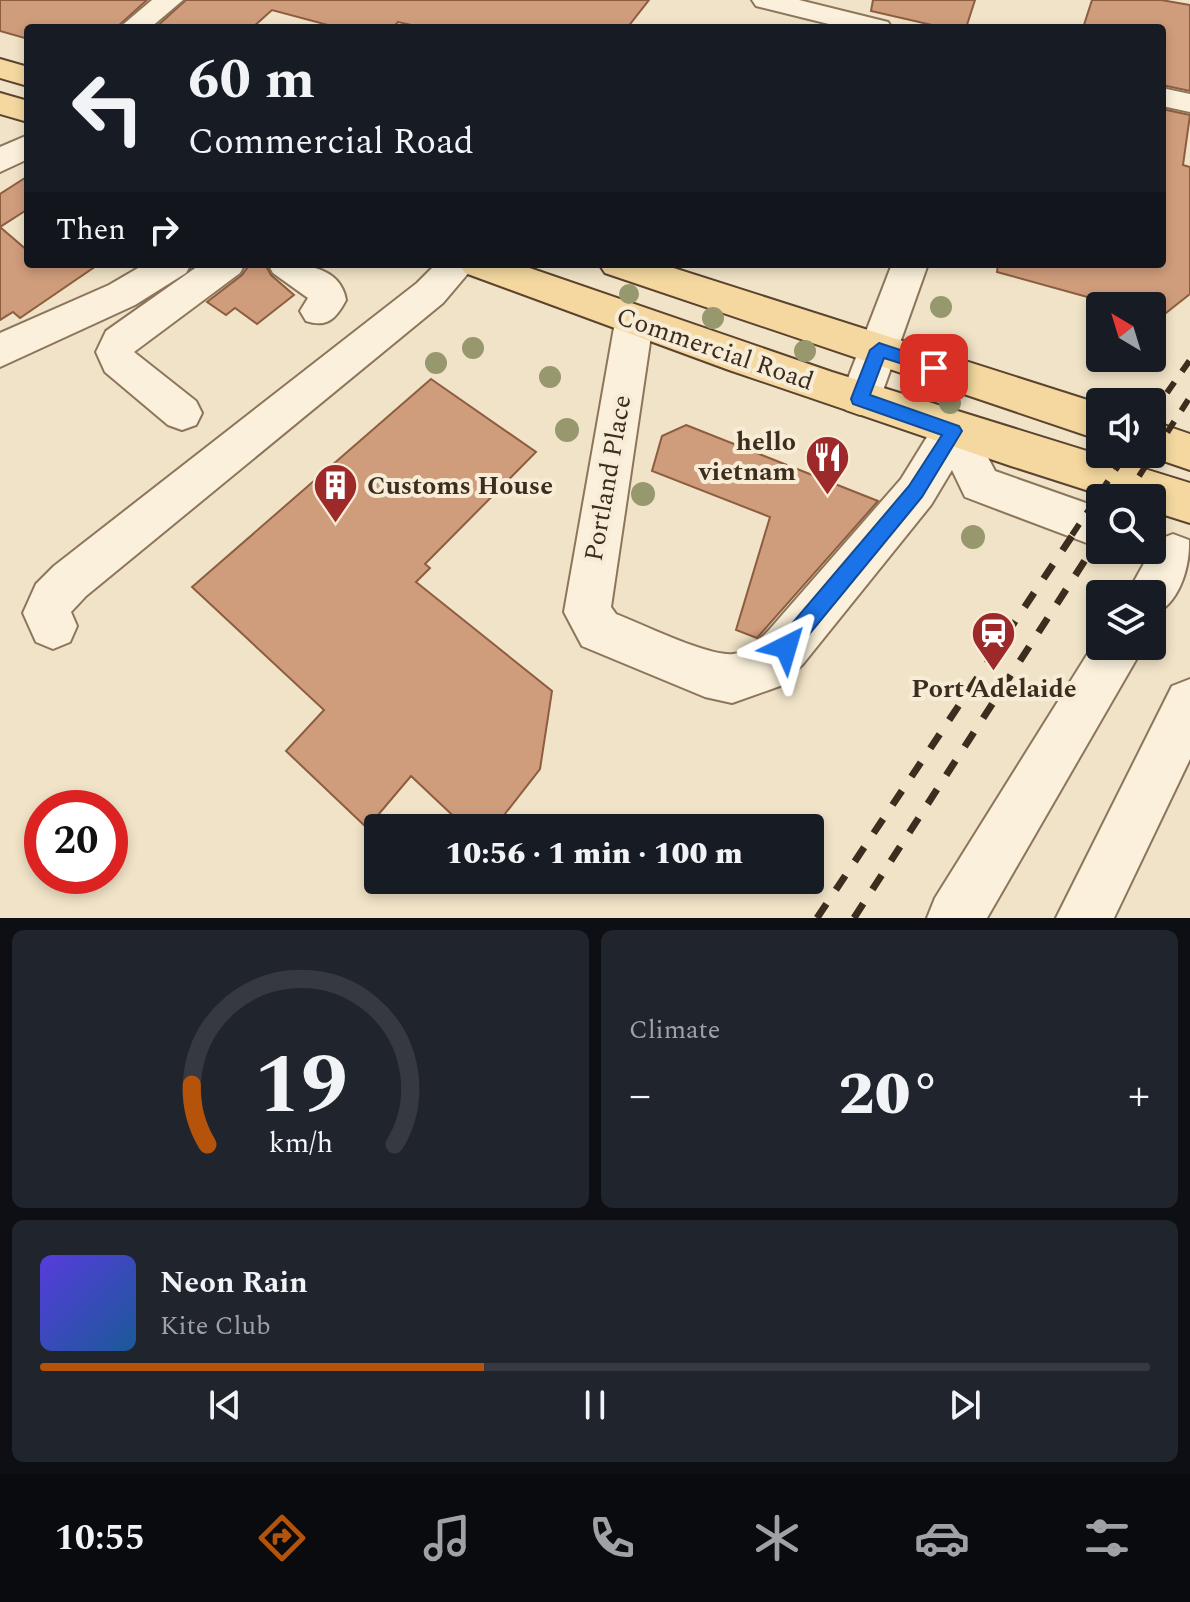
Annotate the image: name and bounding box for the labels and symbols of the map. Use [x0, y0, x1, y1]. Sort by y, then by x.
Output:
north arrow [1086, 292, 1166, 372]
street label: Commercial Road [611, 296, 819, 402]
pin [900, 334, 968, 402]
street label: Portland Place [574, 392, 642, 564]
place label: hello vietnam [698, 422, 796, 492]
restaurant icon: hello vietnam [803, 433, 851, 496]
building icon: Customs House [312, 462, 360, 525]
place label: Customs House [367, 466, 553, 506]
position arrow [744, 605, 828, 689]
station icon: Port Adelaide [970, 610, 1018, 673]
place label: Port Adelaide [911, 669, 1077, 709]
speed limit sign: 20 [24, 790, 128, 894]

